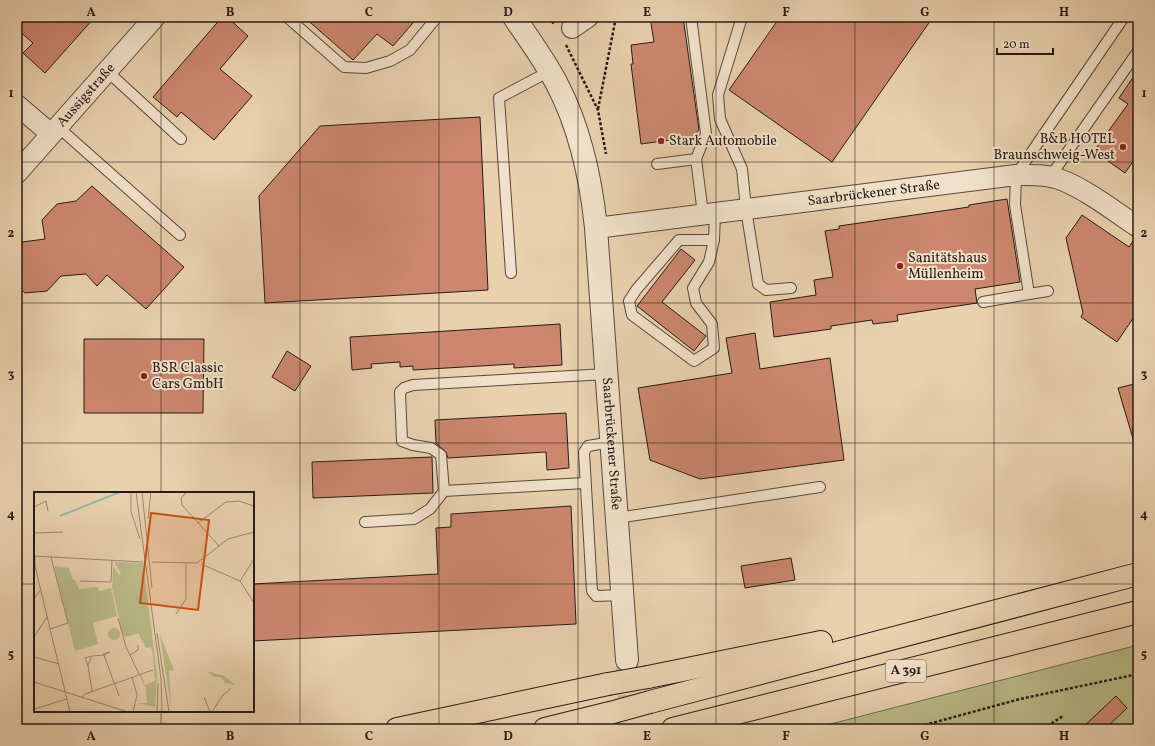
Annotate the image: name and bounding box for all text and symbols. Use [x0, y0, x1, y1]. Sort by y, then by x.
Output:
text: A [86, 4, 96, 22]
text: B [226, 4, 235, 22]
text: C [365, 4, 373, 22]
text: D [503, 4, 513, 22]
text: E [643, 4, 651, 22]
text: F [782, 4, 790, 22]
text: G [920, 4, 930, 22]
text: H [1059, 4, 1069, 22]
scale bar [997, 30, 1053, 56]
text: 20 m [1003, 37, 1030, 53]
street label: Aussigstraße [52, 59, 120, 131]
text: 1 [8, 85, 14, 103]
text: 1 [1141, 85, 1147, 103]
place label: B&B HOTEL Braunschweig-West [993, 130, 1115, 165]
place label: Stark Automobile [669, 132, 777, 151]
marker: Stark Automobile [656, 136, 666, 146]
marker: B&B HOTEL Braunschweig-West [1118, 142, 1128, 152]
street label: Saarbrückener Straße [807, 175, 941, 211]
text: 2 [8, 225, 15, 243]
text: 2 [1141, 225, 1148, 243]
place label: Sanitätshaus Müllenheim [908, 249, 987, 284]
marker: Sanitätshaus Müllenheim [895, 261, 905, 271]
place label: BSR Classic Cars GmbH [152, 359, 224, 394]
text: 3 [8, 366, 15, 384]
text: 3 [1141, 366, 1148, 384]
marker: BSR Classic Cars GmbH [139, 371, 149, 381]
street label: Saarbrückener Straße [597, 377, 626, 511]
inset map [34, 492, 254, 712]
text: 4 [7, 506, 15, 524]
text: 4 [1140, 506, 1148, 524]
text: 5 [8, 646, 14, 664]
text: 5 [1141, 646, 1147, 664]
road number: A 391 [886, 660, 926, 682]
text: A [86, 728, 96, 746]
text: B [226, 728, 235, 746]
text: C [365, 728, 373, 746]
text: D [503, 728, 513, 746]
text: E [643, 728, 651, 746]
text: F [782, 728, 790, 746]
text: G [920, 728, 930, 746]
text: H [1059, 728, 1069, 746]

